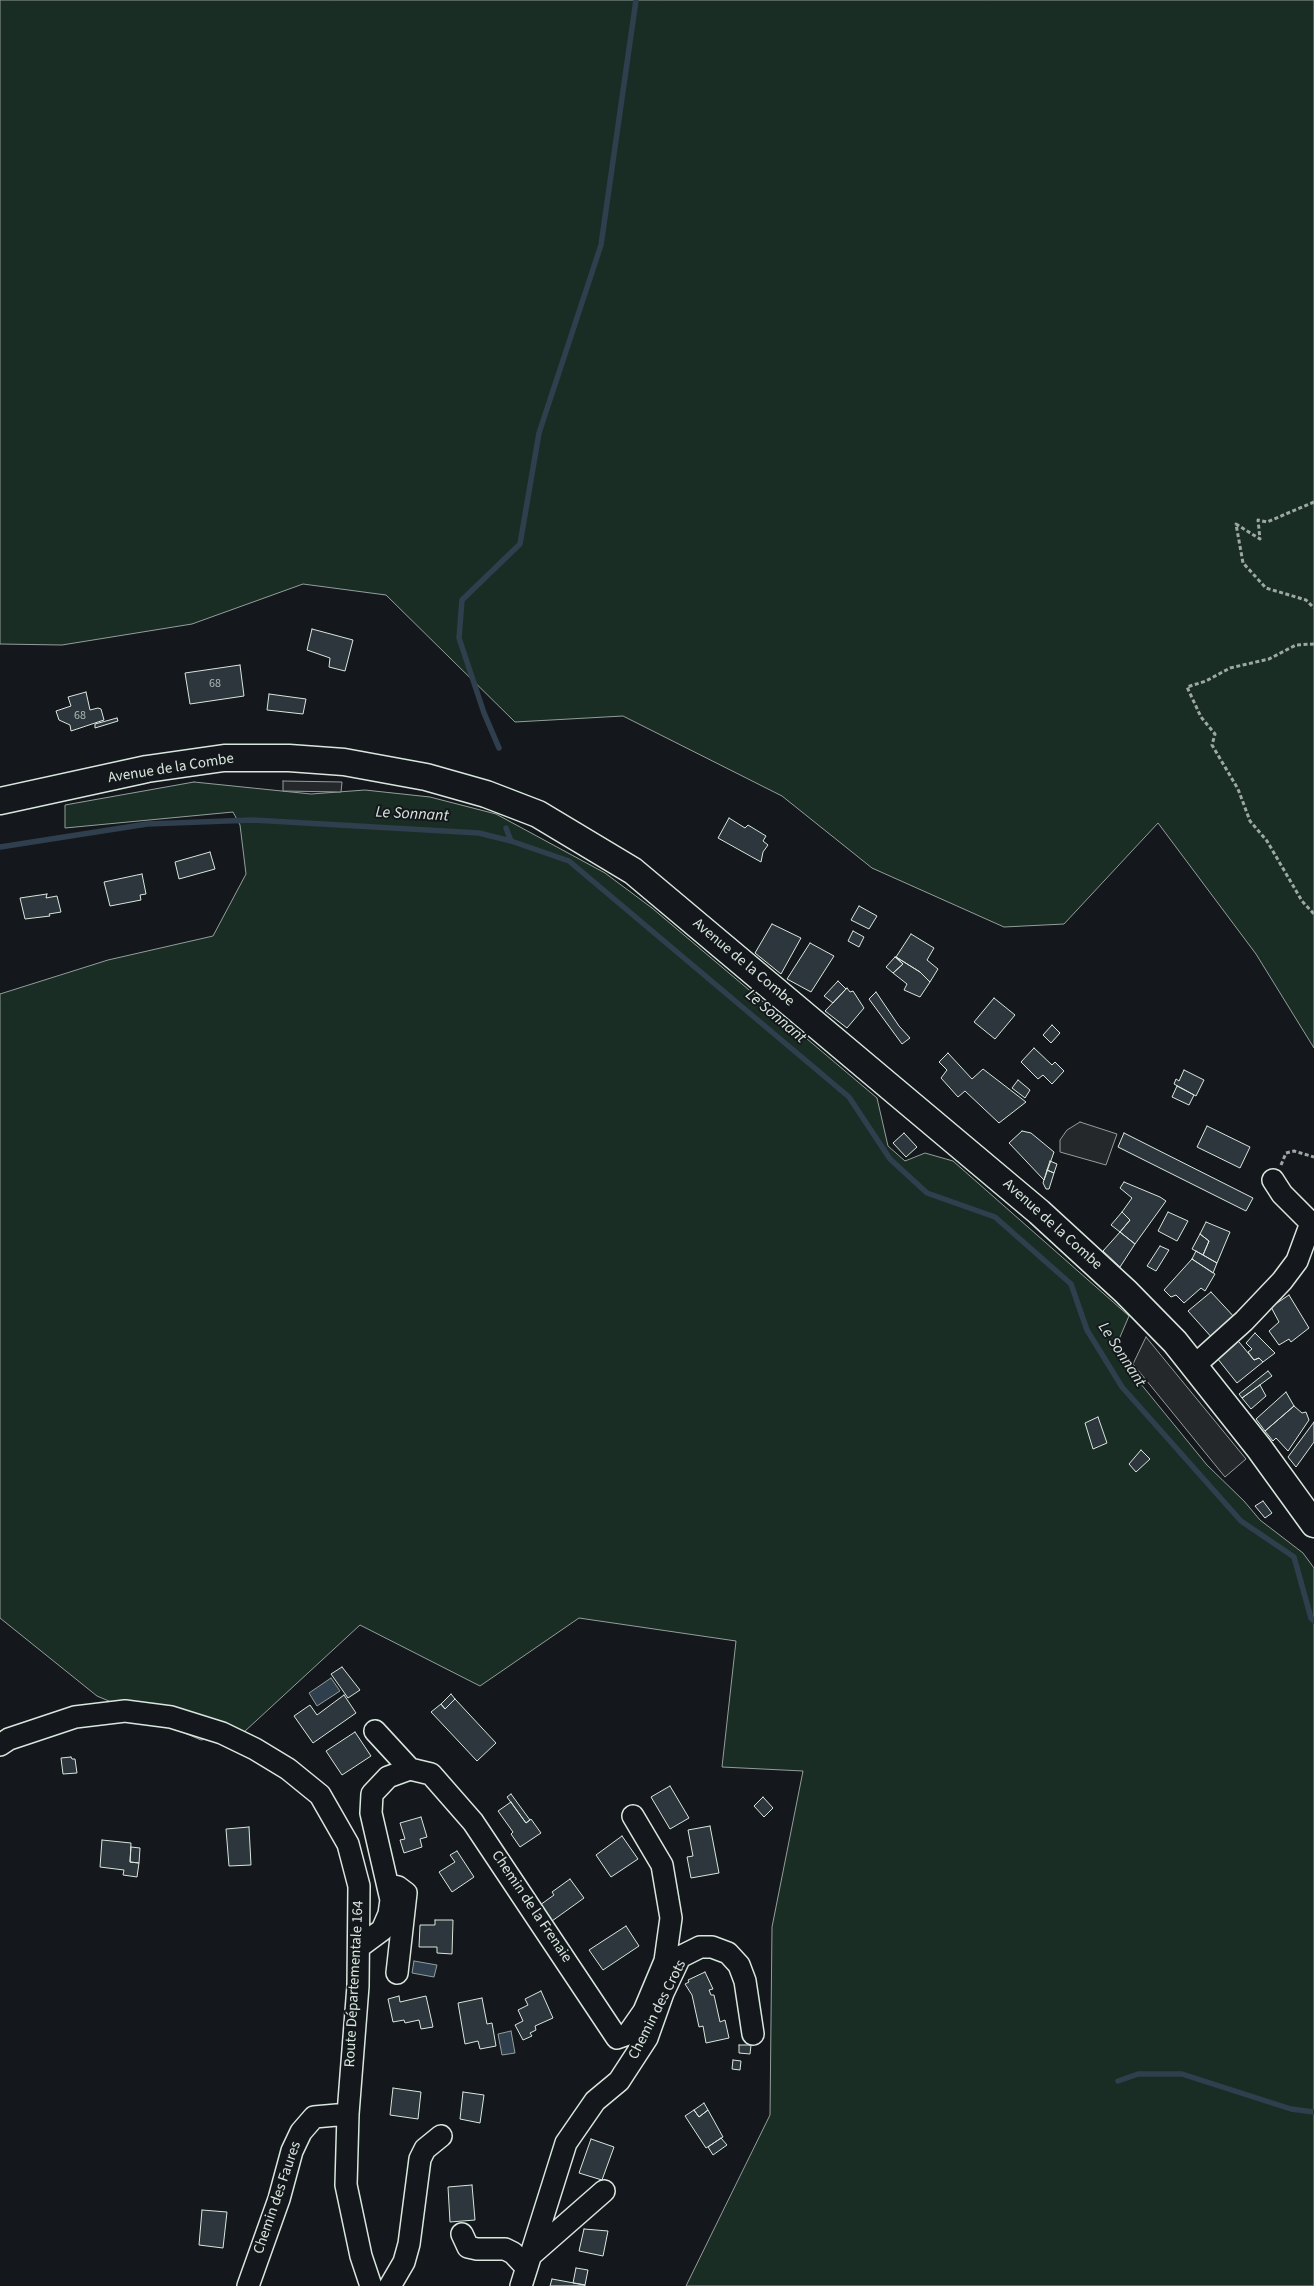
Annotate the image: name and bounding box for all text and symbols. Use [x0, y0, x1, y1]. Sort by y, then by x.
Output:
house number: 68 [209, 677, 221, 691]
house number: 68 [74, 709, 86, 723]
street label: Avenue de la Combe [107, 750, 235, 788]
water label: Le Sonnant [375, 803, 449, 827]
street label: Avenue de la Combe [688, 915, 798, 1011]
water label: Le Sonnant [741, 986, 809, 1048]
street label: Avenue de la Combe [999, 1176, 1105, 1274]
water label: Le Sonnant [1093, 1319, 1149, 1391]
street label: Chemin de la Frenaie [487, 1848, 575, 1966]
street label: Route Départementale 164 [342, 1900, 368, 2068]
street label: Chemin des Crots [625, 1957, 691, 2063]
street label: Chemin des Faures [250, 2139, 306, 2257]

